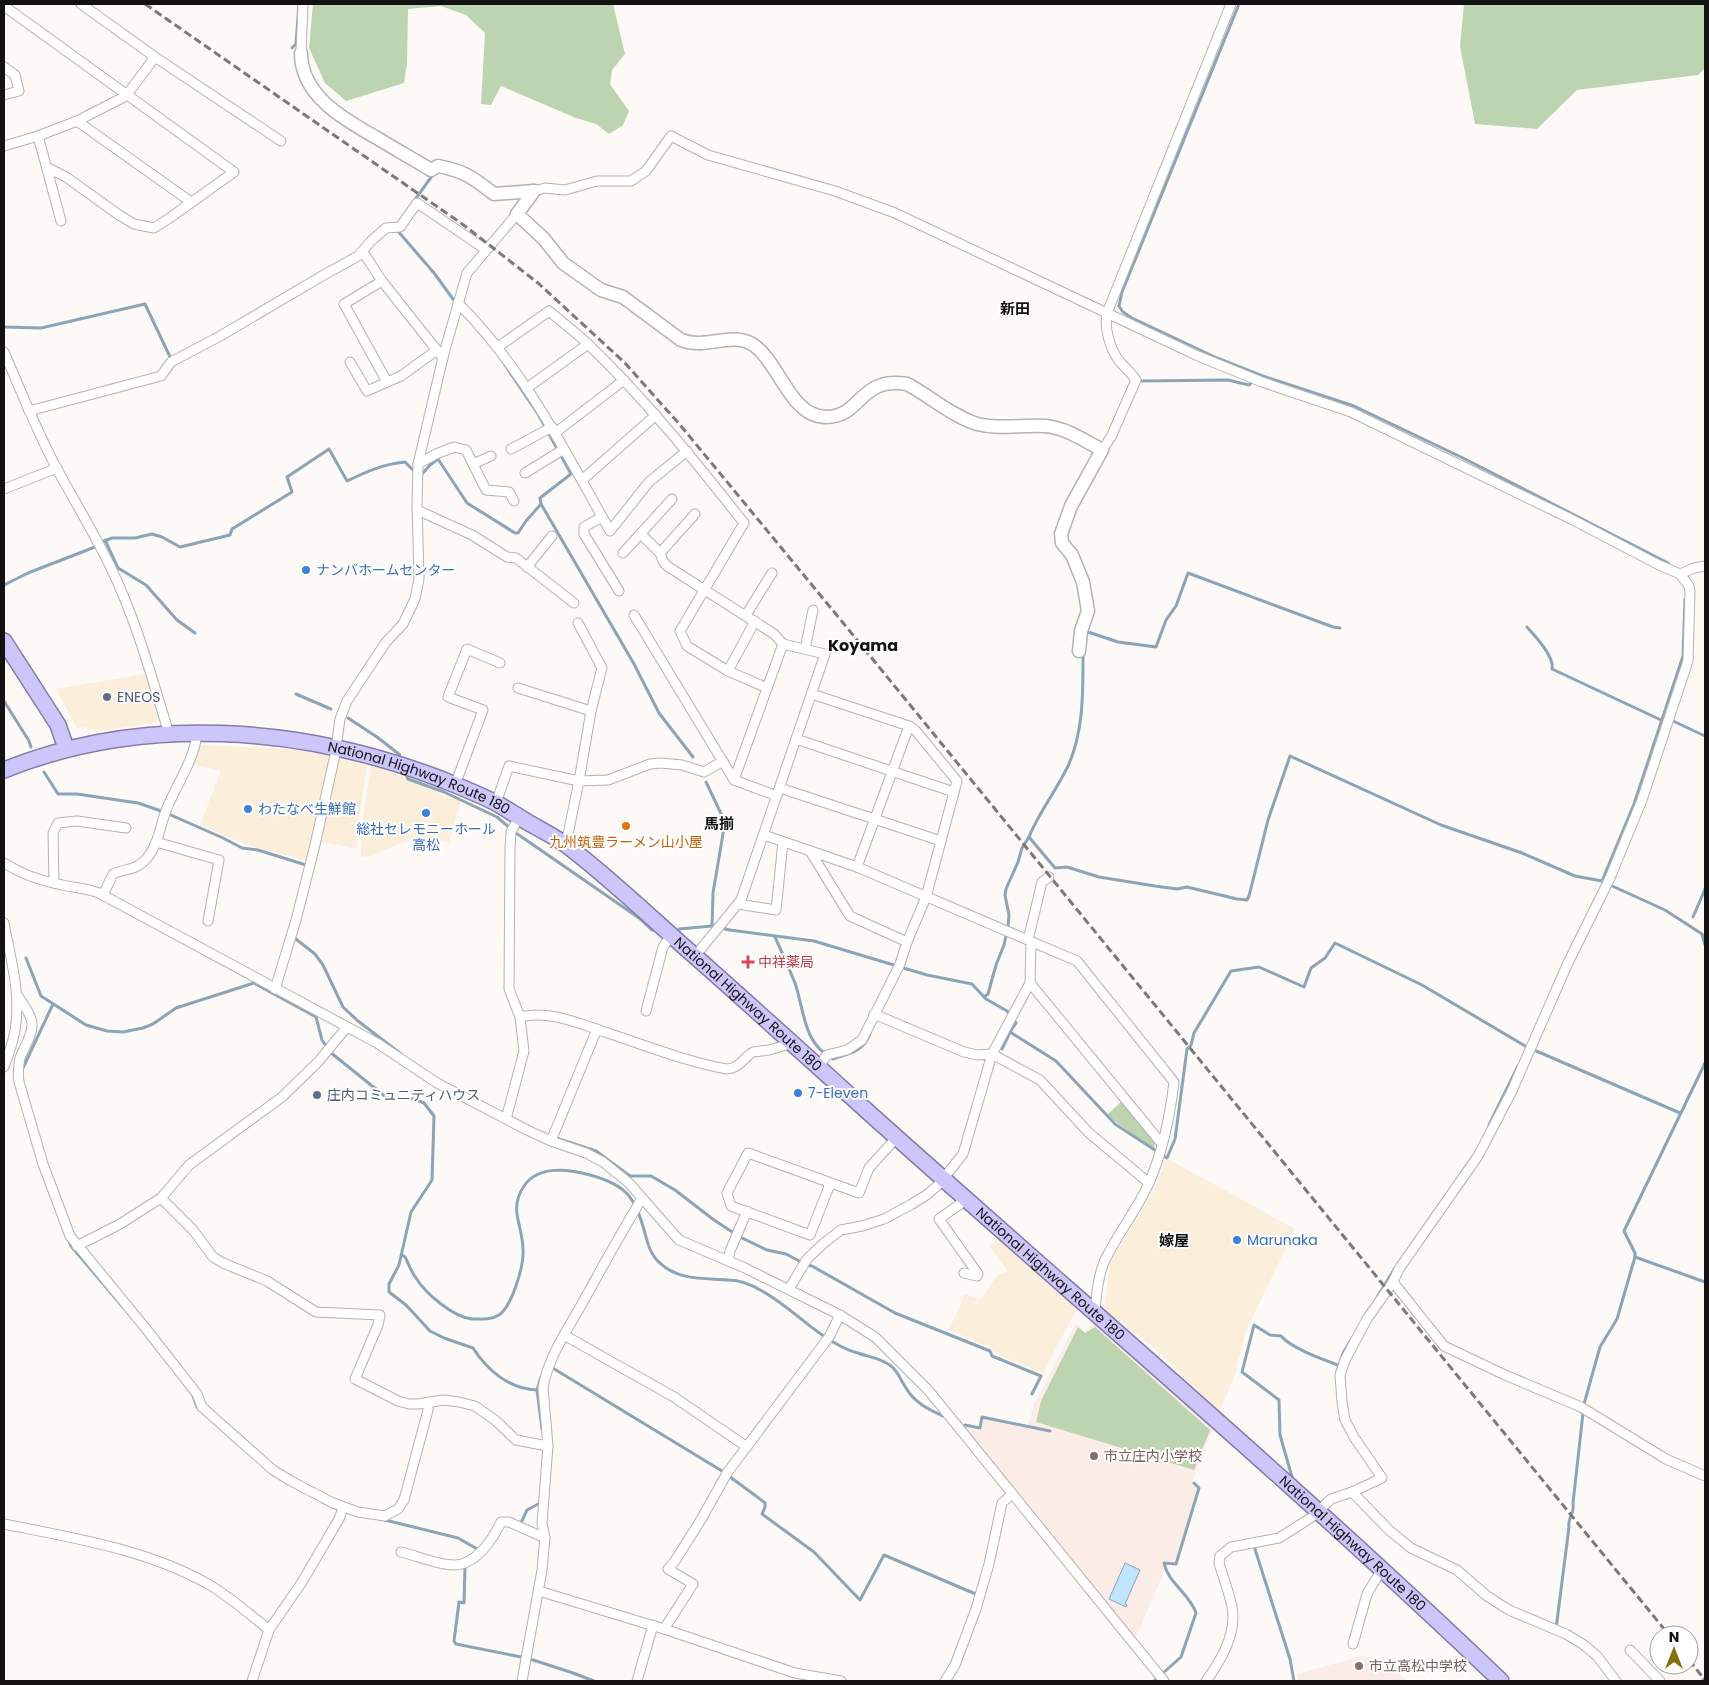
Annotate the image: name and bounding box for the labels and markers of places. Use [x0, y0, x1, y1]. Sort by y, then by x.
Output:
place label: ナンバホームセンター [316, 560, 456, 580]
marker: ナンバホームセンター [300, 564, 312, 576]
place label: ENEOS [117, 687, 160, 707]
marker: ENEOS [101, 691, 113, 703]
place label: わたなべ生鮮館 [258, 799, 356, 819]
marker: わたなべ生鮮館 [242, 803, 254, 815]
marker: 総社セレモニーホール 高松 [420, 807, 432, 819]
place label: 総社セレモニーホール 高松 [356, 819, 496, 855]
marker: 九州筑豊ラーメン山小屋 [620, 820, 632, 832]
place label: 九州筑豊ラーメン山小屋 [549, 832, 703, 852]
place label: 中祥薬局 [758, 952, 814, 972]
marker: 中祥薬局 [742, 956, 754, 968]
place label: 7-Eleven [808, 1083, 868, 1103]
place label: 庄内コミュニティハウス [327, 1085, 480, 1105]
marker: 7-Eleven [792, 1087, 804, 1099]
marker: 庄内コミュニティハウス [311, 1089, 323, 1101]
place label: Marunaka [1247, 1230, 1318, 1250]
marker: Marunaka [1231, 1234, 1243, 1246]
place label: 市立庄内小学校 [1104, 1446, 1202, 1466]
marker: 市立庄内小学校 [1088, 1450, 1100, 1462]
place label: 市立高松中学校 [1369, 1656, 1467, 1676]
marker: 市立高松中学校 [1353, 1660, 1365, 1672]

